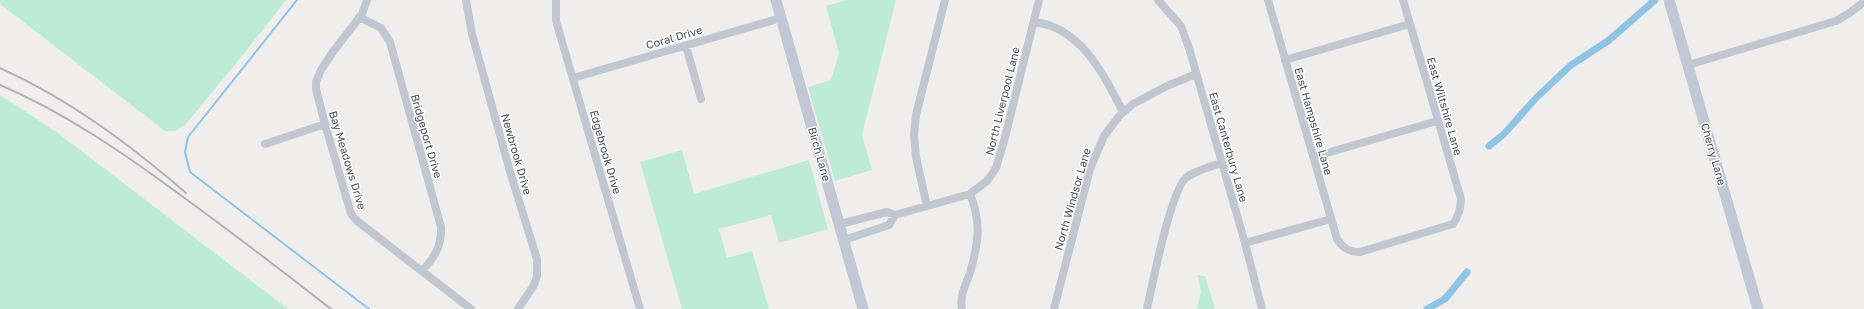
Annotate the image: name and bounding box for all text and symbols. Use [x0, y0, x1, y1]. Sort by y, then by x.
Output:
street label: Coral Drive [644, 23, 704, 51]
street label: North Liverpool Lane [982, 45, 1022, 157]
street label: East Wiltshire Lane [1425, 55, 1465, 157]
street label: East Hampshire Lane [1292, 66, 1336, 176]
street label: East Canterbury Lane [1207, 90, 1251, 204]
street label: Bridgeport Drive [409, 92, 445, 180]
street label: Edgebrook Drive [588, 108, 624, 196]
street label: Bay Meadows Drive [327, 109, 369, 211]
street label: Newbrook Drive [499, 112, 535, 196]
street label: Cherry Lane [1699, 121, 1729, 187]
street label: Birch Lane [806, 125, 834, 183]
street label: North Windsor Lane [1051, 146, 1093, 252]

